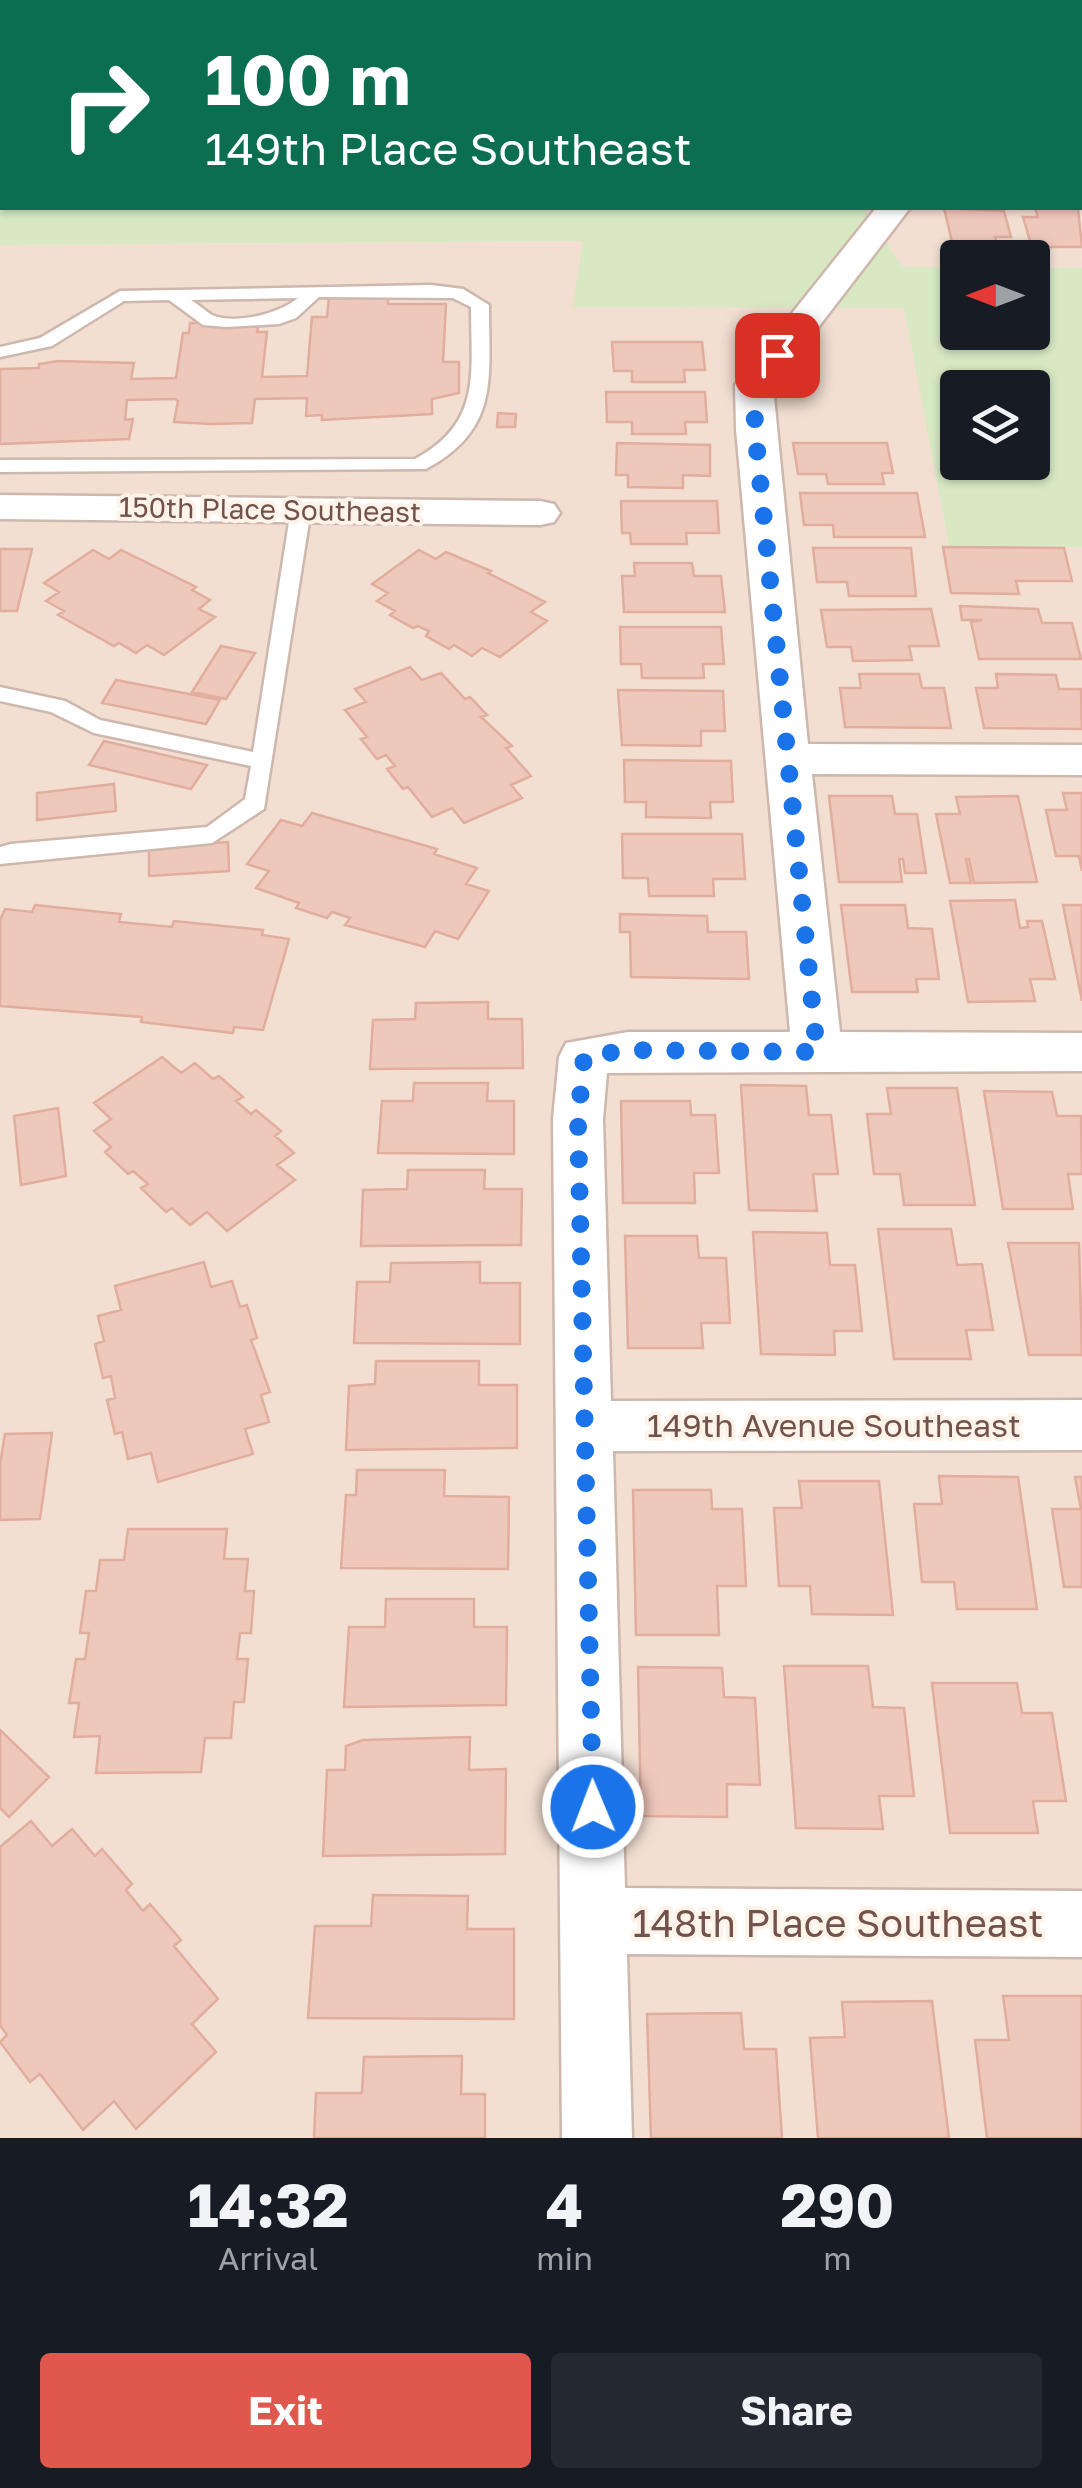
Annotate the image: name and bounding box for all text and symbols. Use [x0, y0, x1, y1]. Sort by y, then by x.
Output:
text: 100 m [205, 36, 411, 120]
icon: right [40, 40, 170, 170]
text: 149th Place Southeast [205, 121, 692, 175]
north arrow [940, 240, 1050, 350]
map controls [940, 240, 1050, 480]
pin [735, 313, 820, 398]
icon: arrive [750, 328, 805, 383]
button: layers [940, 370, 1050, 480]
street label: 150th Place Southeast [119, 490, 421, 528]
street label: 149th Avenue Southeast [647, 1406, 1021, 1444]
position arrow [541, 1755, 645, 1859]
street label: 148th Place Southeast [632, 1900, 1044, 1945]
text: 14:32 [188, 2168, 349, 2240]
text: 4 [546, 2168, 583, 2240]
text: 290 [781, 2168, 894, 2240]
text: Arrival [218, 2239, 318, 2277]
text: min [536, 2239, 593, 2277]
text: m [823, 2239, 852, 2277]
button: Exit [40, 2353, 531, 2468]
button: Share [551, 2353, 1042, 2468]

